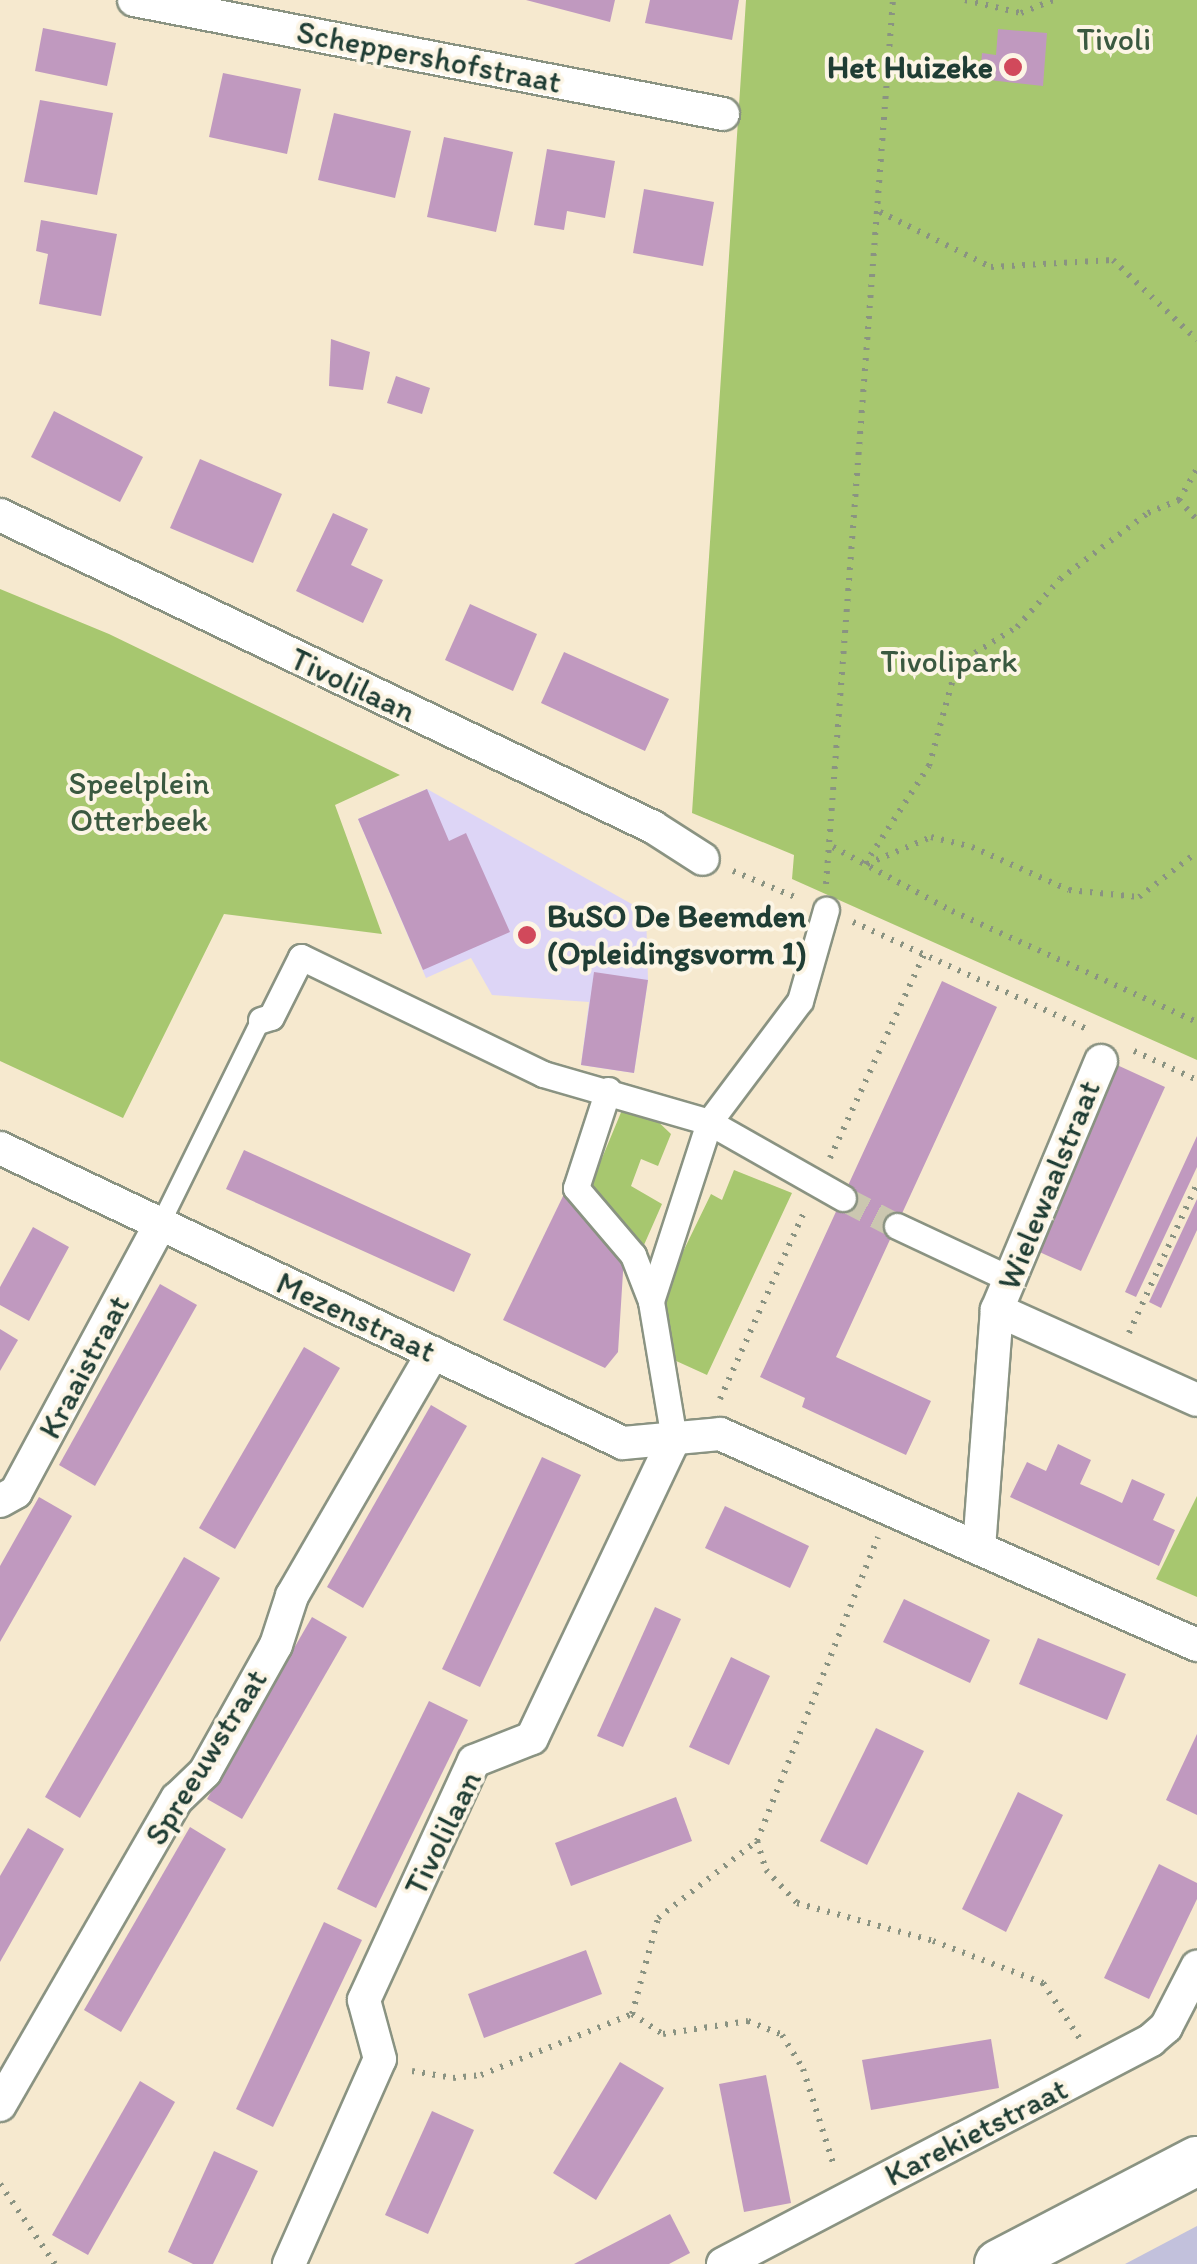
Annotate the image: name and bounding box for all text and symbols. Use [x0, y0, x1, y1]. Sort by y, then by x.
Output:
street label: Scheppershofstraat [294, 13, 564, 101]
park label: Tivoli [1077, 20, 1151, 58]
place label: Het Huizeke [826, 48, 993, 86]
marker: Het Huizeke [1002, 56, 1024, 78]
street label: Tivolilaan [284, 639, 422, 731]
park label: Tivolipark [880, 642, 1018, 680]
park label: Speelplein Otterbeek [68, 765, 210, 840]
place label: BuSO De Beemden (Opleidingsvorm 1) [547, 898, 807, 973]
marker: BuSO De Beemden (Opleidingsvorm 1) [516, 924, 538, 946]
street label: Wielewaalstraat [990, 1075, 1108, 1295]
street label: Mezenstraat [270, 1263, 442, 1371]
street label: Kraaistraat [30, 1289, 138, 1445]
street label: Spreeuwstraat [137, 1662, 275, 1852]
street label: Tivolilaan [396, 1764, 490, 1902]
street label: Karekietstraat [878, 2069, 1074, 2195]

